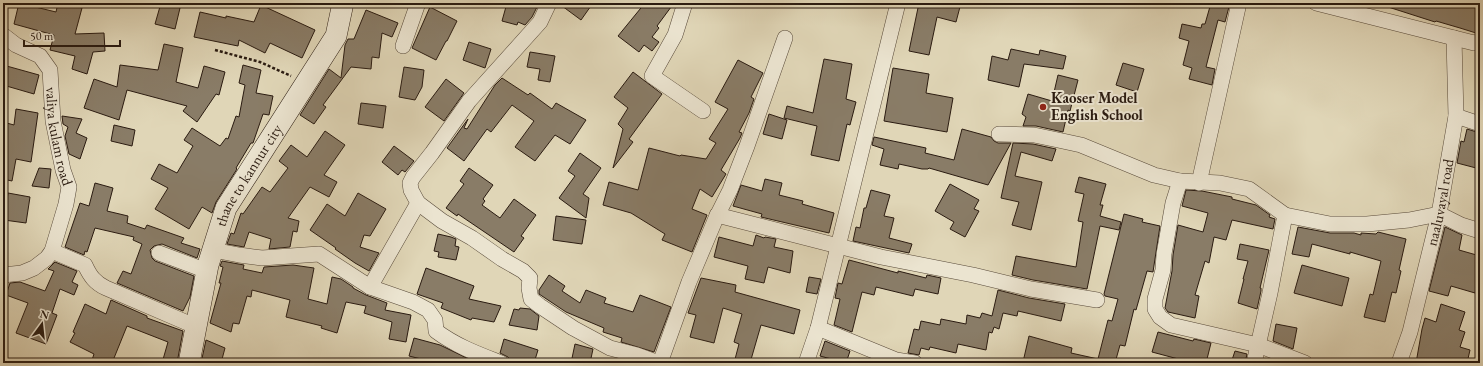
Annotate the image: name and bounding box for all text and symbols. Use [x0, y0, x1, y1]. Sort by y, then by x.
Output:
scale bar [24, 22, 120, 48]
text: 50 m [30, 28, 54, 44]
street label: valiya kulam road [42, 86, 78, 188]
place label: Kaoser Model English School [1051, 88, 1144, 124]
marker: Kaoser Model English School [1038, 102, 1048, 112]
street label: thane to kannur city [211, 120, 286, 229]
street label: naaluvayal road [1422, 157, 1457, 248]
north arrow [22, 304, 62, 344]
text: N [38, 306, 51, 322]

